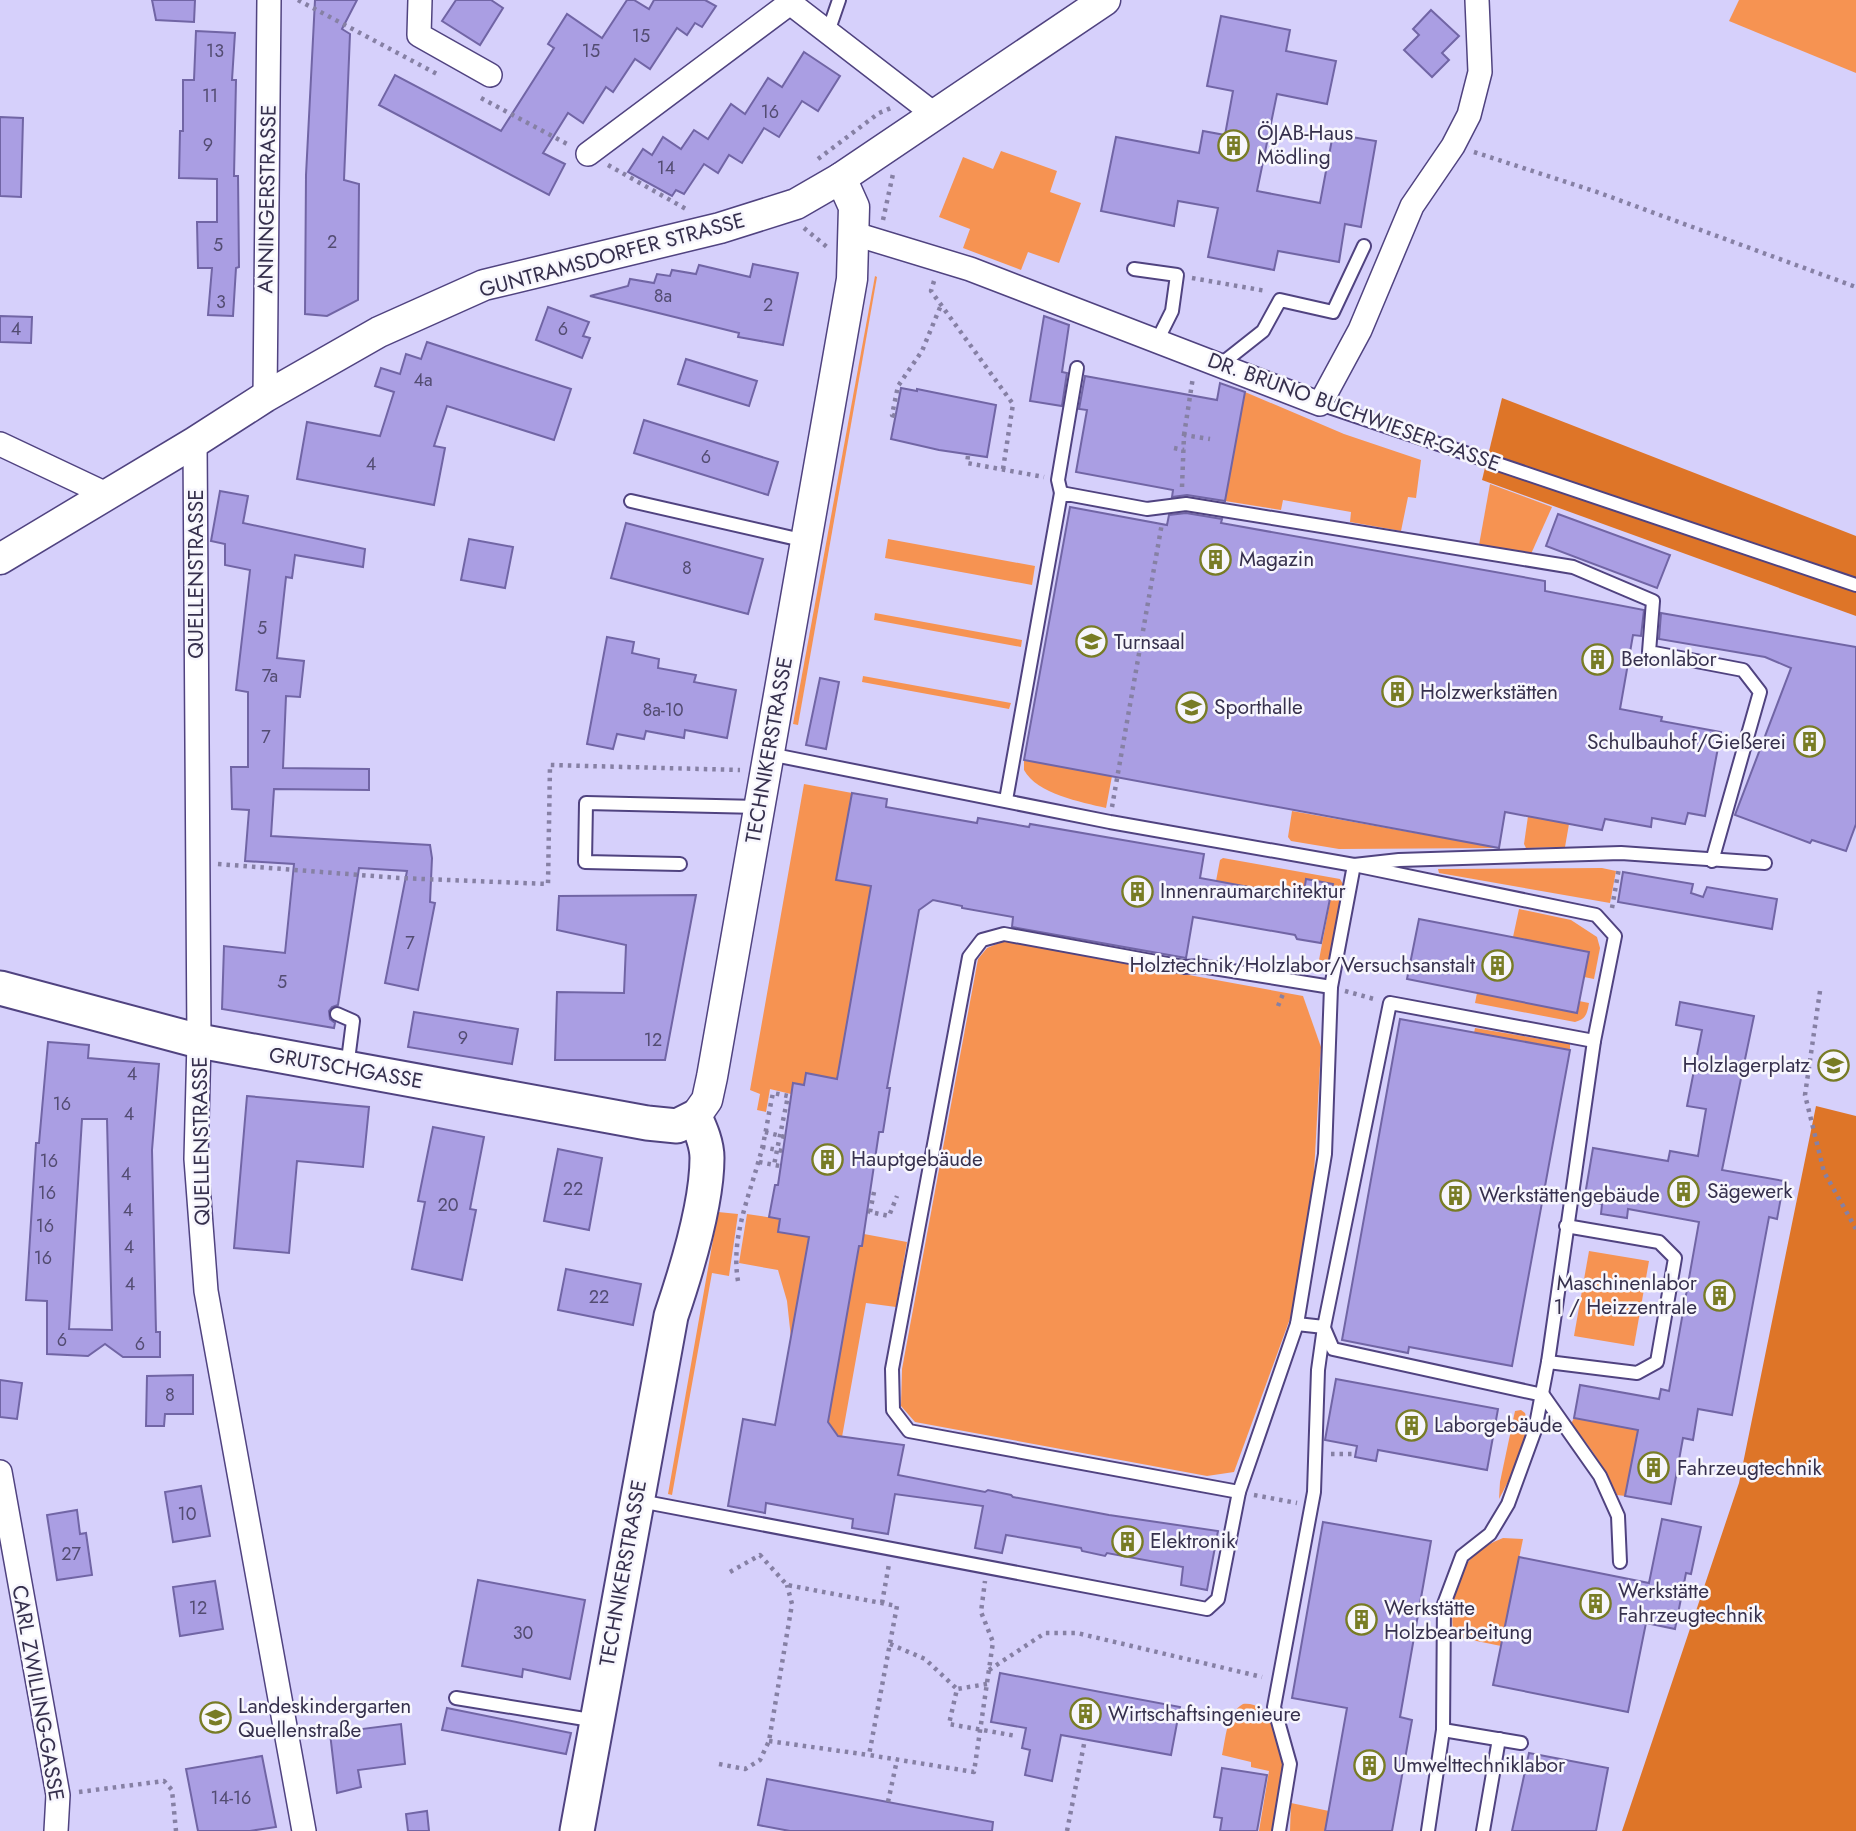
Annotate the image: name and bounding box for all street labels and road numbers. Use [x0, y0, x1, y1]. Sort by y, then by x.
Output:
street label: ANNINGERSTRASSE [250, 104, 284, 294]
street label: GUNTRAMSDORFER STRASSE [476, 205, 748, 305]
street label: DR. BRUNO BUCHWIESER-GASSE [1203, 345, 1505, 479]
street label: QUELLENSTRASSE [181, 489, 211, 659]
street label: TECHNIKERSTRASSE [738, 654, 800, 846]
street label: GRUTSCHGASSE [267, 1040, 425, 1096]
street label: QUELLENSTRASSE [185, 1056, 217, 1226]
street label: TECHNIKERSTRASSE [592, 1477, 654, 1669]
street label: CARL ZWILLING-GASSE [4, 1583, 72, 1803]

